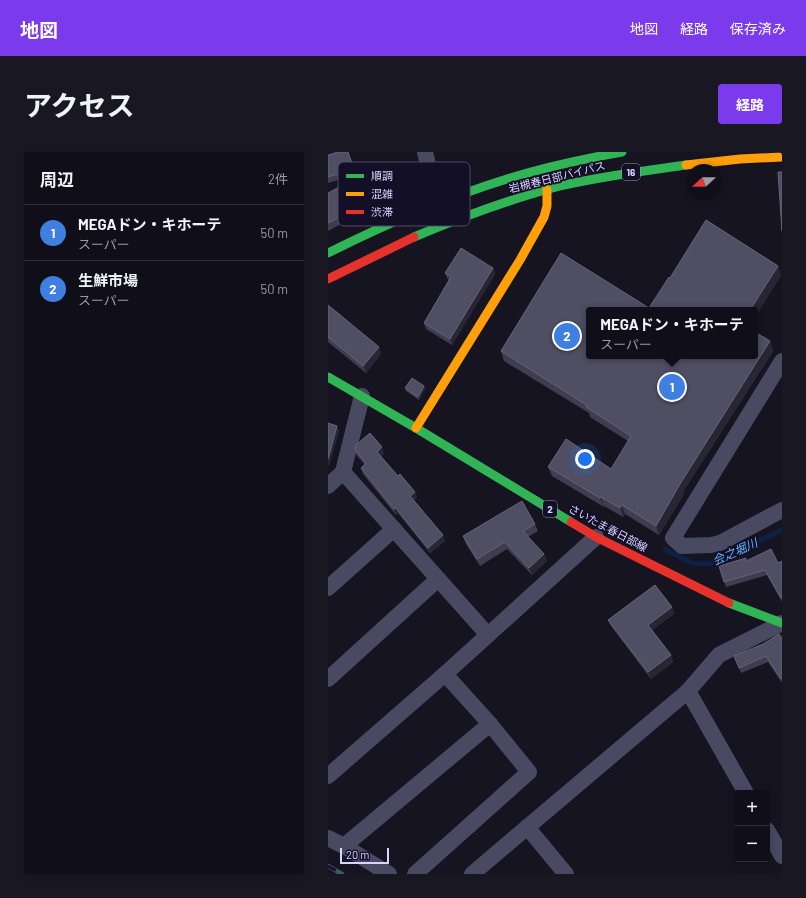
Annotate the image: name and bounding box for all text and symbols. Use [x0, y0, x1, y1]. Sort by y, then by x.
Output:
text: 地図 [20, 18, 58, 41]
text: 地図 [630, 20, 658, 37]
text: 経路 [680, 20, 708, 37]
text: 保存済み [730, 20, 786, 37]
button: 経路 [718, 84, 782, 124]
text: アクセス [24, 88, 135, 122]
street label: 岩槻春日部バイパス [507, 158, 606, 195]
legend [338, 162, 470, 226]
road number: 16 [622, 164, 640, 180]
north arrow [686, 164, 722, 200]
text: 周辺 [40, 169, 74, 189]
text: 順調 [371, 169, 393, 182]
text: 2件 [268, 171, 288, 187]
text: 混雑 [371, 187, 393, 200]
text: 渋滞 [371, 205, 393, 218]
text: MEGAドン・キホーテ [78, 215, 222, 233]
text: 1 [51, 225, 55, 241]
text: 50 m [261, 225, 288, 241]
text: スーパー [78, 236, 130, 252]
text: 生鮮市場 [78, 271, 138, 289]
text: 2 [49, 281, 57, 297]
text: 50 m [261, 281, 288, 297]
text: スーパー [78, 292, 130, 308]
popup [586, 307, 758, 359]
text: MEGAドン・キホーテ [600, 315, 744, 333]
pin: 2 [554, 321, 580, 351]
text: スーパー [600, 336, 652, 352]
pin: 1 [659, 372, 685, 402]
your location [575, 449, 595, 469]
road number: 2 [543, 501, 557, 517]
street label: さいたま春日部線 [566, 501, 650, 554]
water label: 会之堀川 [710, 534, 761, 567]
map controls [734, 790, 770, 862]
button: + [734, 790, 770, 826]
button: − [734, 826, 770, 862]
scale bar [340, 846, 389, 865]
text: 20 m [346, 848, 369, 861]

